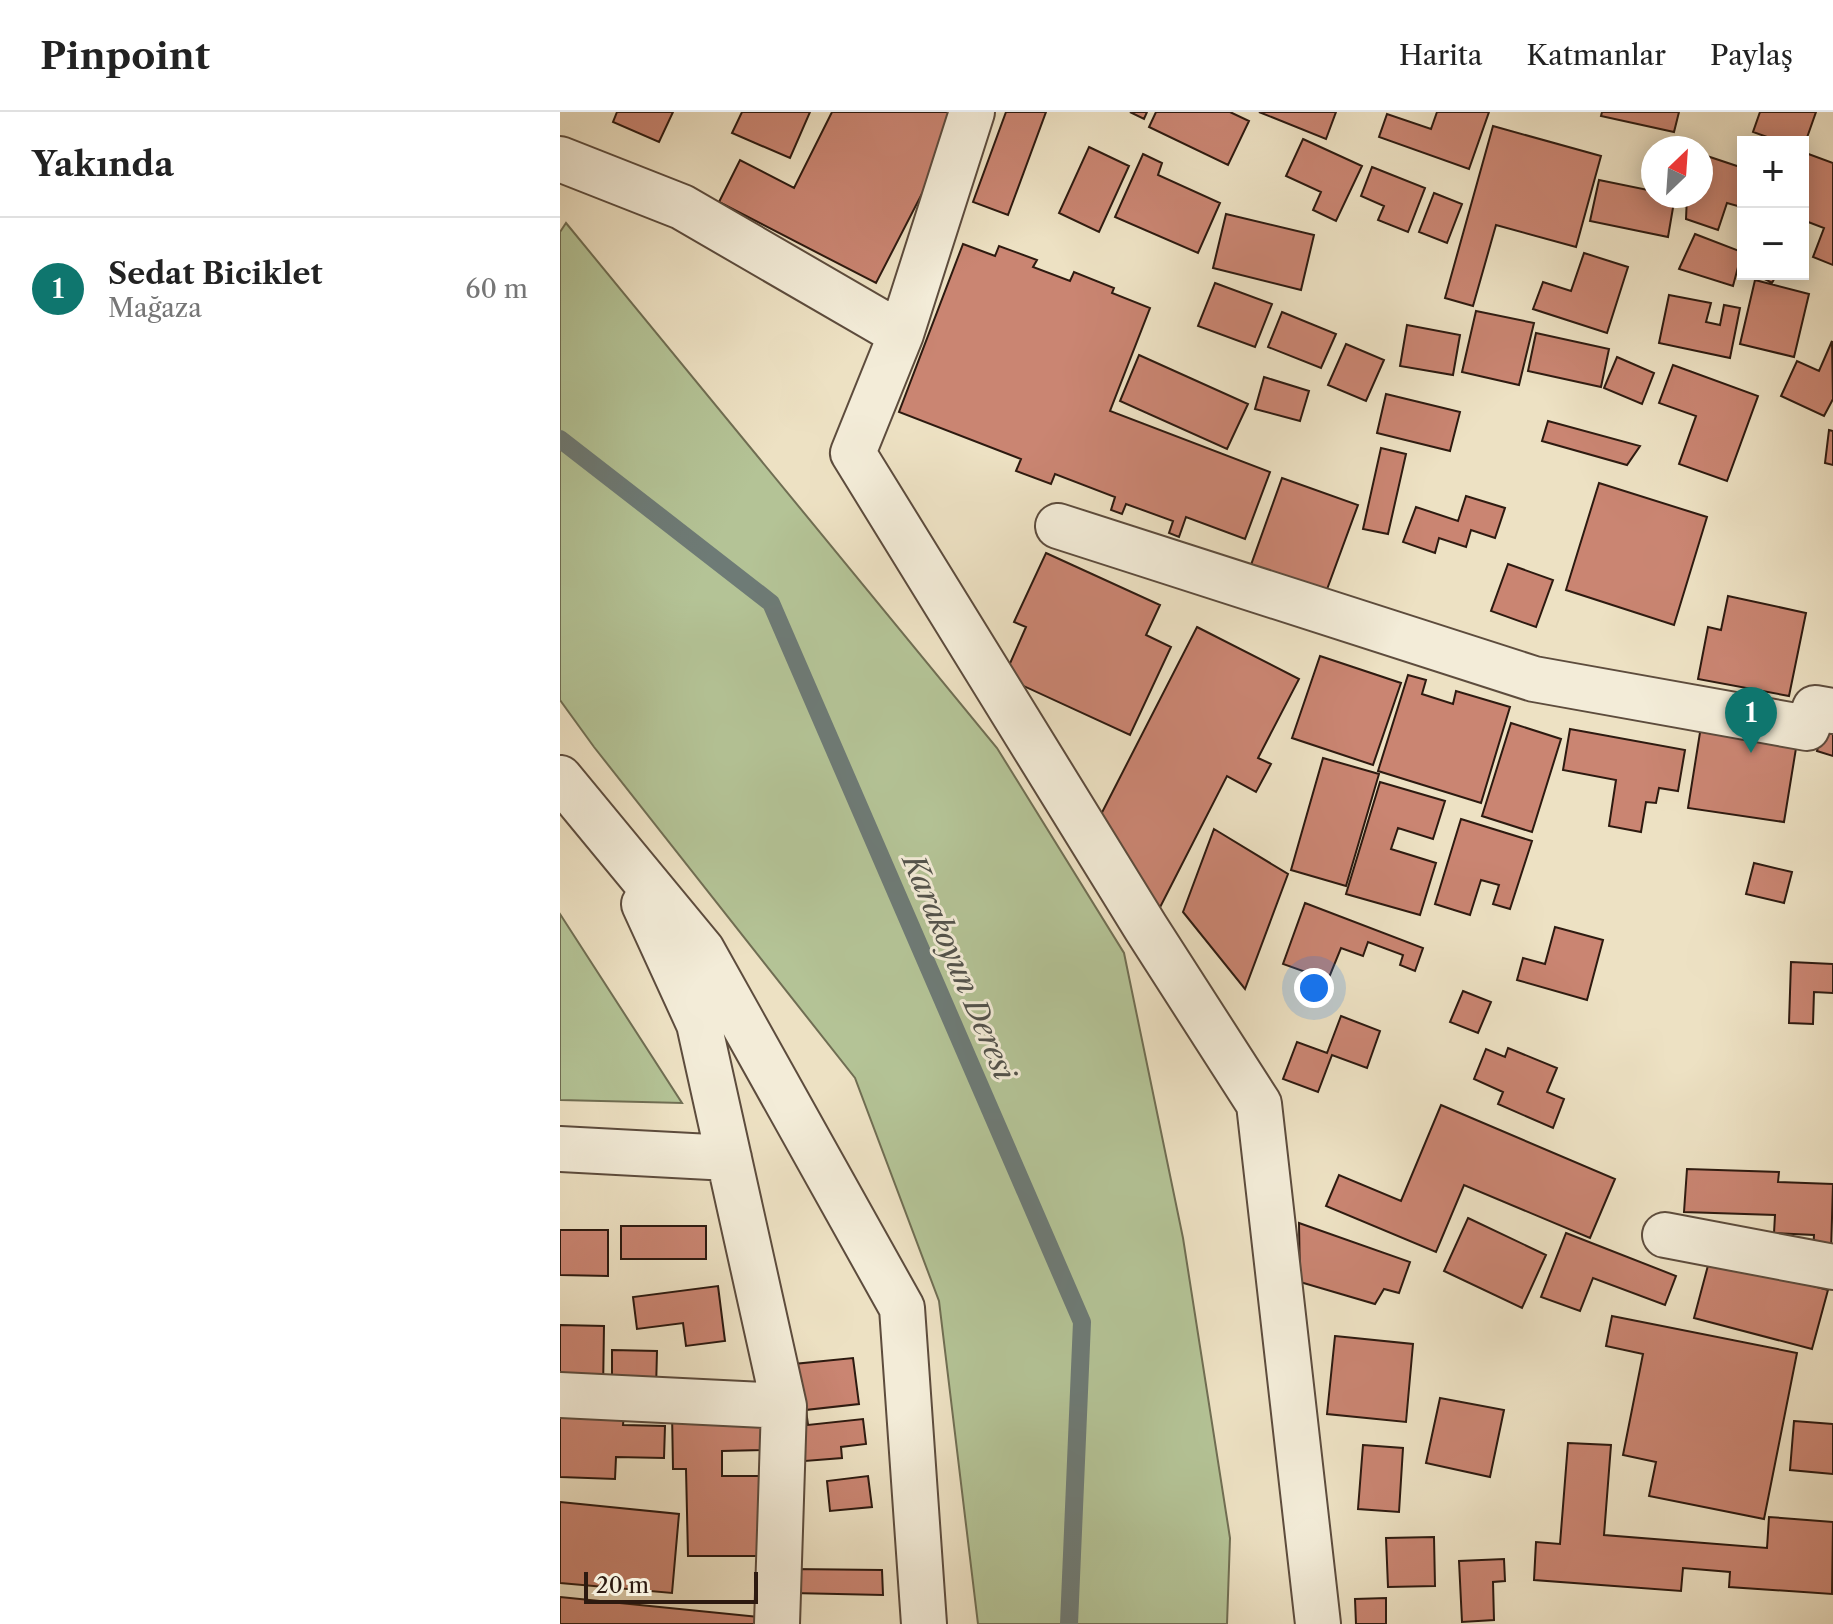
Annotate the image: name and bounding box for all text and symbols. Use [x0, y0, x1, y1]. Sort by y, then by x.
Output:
text: Pinpoint [40, 32, 210, 79]
text: Harita [1399, 38, 1482, 72]
text: Katmanlar [1526, 38, 1666, 72]
text: Paylaş [1710, 38, 1793, 72]
north arrow [1641, 136, 1713, 208]
map controls [1737, 136, 1809, 280]
button: + [1737, 136, 1809, 208]
text: Yakında [32, 143, 174, 185]
button: − [1737, 208, 1809, 280]
text: Sedat Biciklet [108, 255, 323, 292]
text: 1 [52, 273, 64, 305]
text: 60 m [465, 273, 528, 305]
text: Mağaza [108, 292, 202, 324]
pin: 1 [1725, 687, 1777, 753]
water label: Karakoyun Deresi [894, 847, 1024, 1087]
your location [1294, 968, 1334, 1008]
scale bar [584, 1568, 758, 1604]
text: 20 m [596, 1572, 649, 1599]

